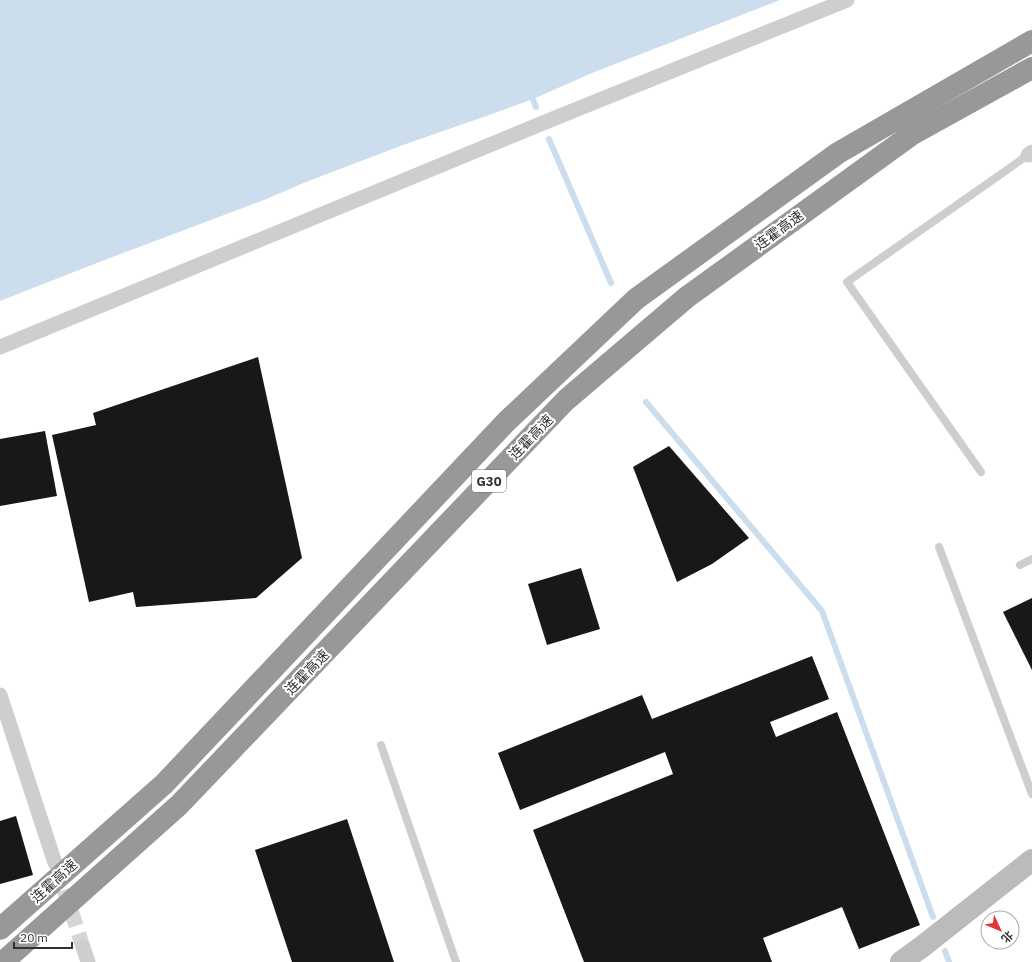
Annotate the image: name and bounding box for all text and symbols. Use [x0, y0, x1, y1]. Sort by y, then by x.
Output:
street label: 连霍高速 [751, 206, 807, 254]
street label: 连霍高速 [505, 411, 557, 463]
road number: G30 [472, 470, 506, 492]
street label: 连霍高速 [281, 646, 333, 698]
street label: 连霍高速 [27, 856, 81, 906]
north arrow [980, 910, 1020, 950]
scale bar [14, 924, 72, 950]
text: 北 [998, 928, 1016, 946]
text: 20 m [20, 930, 48, 945]

